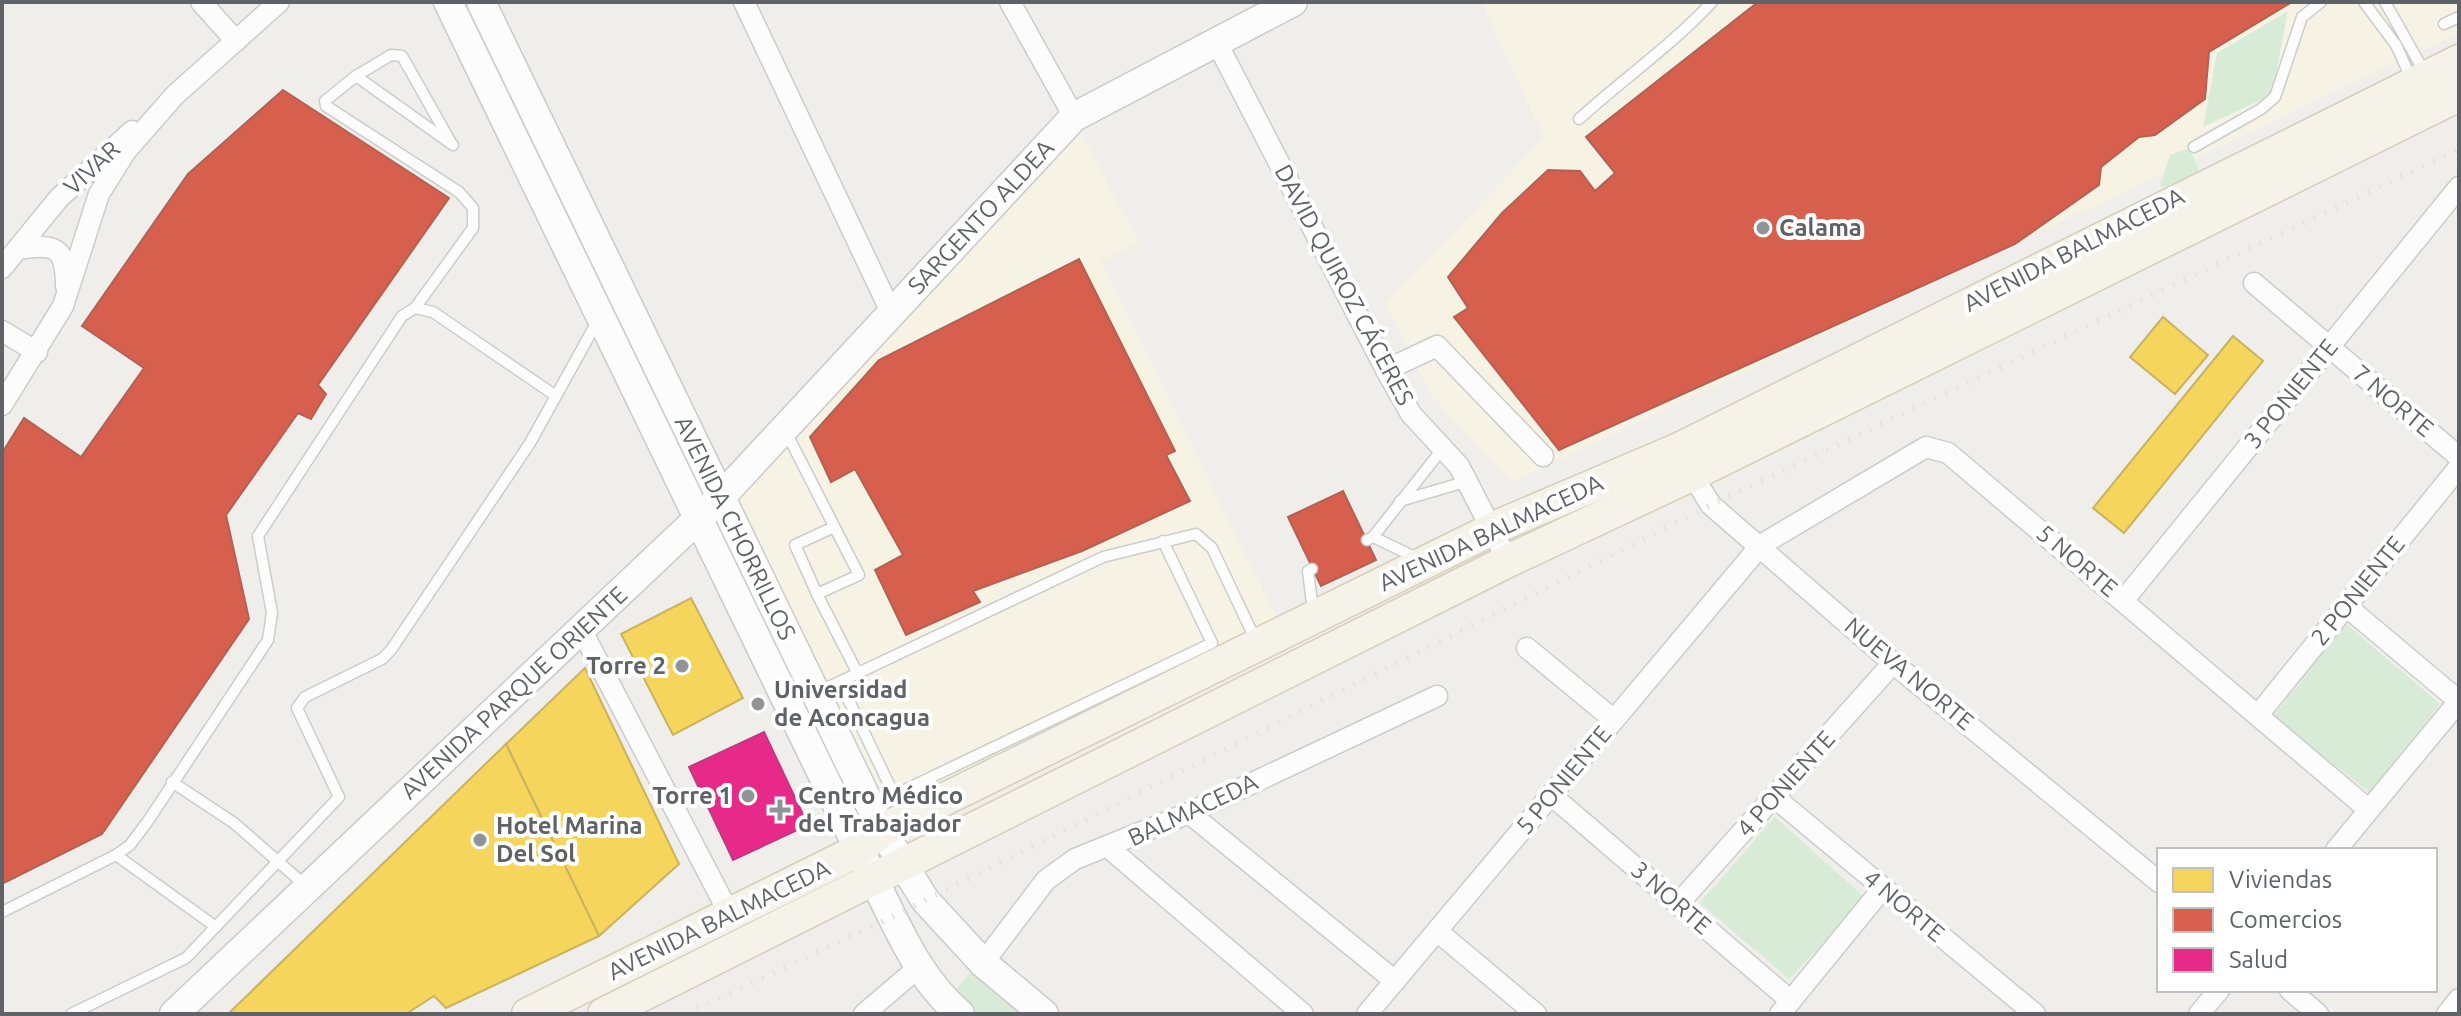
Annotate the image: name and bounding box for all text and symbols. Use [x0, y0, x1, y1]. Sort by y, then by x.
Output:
street label: SARGENTO ALDEA [902, 134, 1059, 299]
street label: VIVAR [58, 135, 125, 200]
street label: DAVID QUIROZ CÁCERES [1270, 159, 1420, 410]
street label: AVENIDA BALMACEDA [1959, 182, 2189, 317]
place label: Calama [1779, 214, 1862, 241]
marker: Calama [1754, 219, 1772, 237]
street label: 3 PONIENTE [2238, 334, 2343, 454]
street label: 7 NORTE [2348, 359, 2439, 442]
street label: AVENIDA CHORRILLOS [670, 412, 801, 644]
street label: AVENIDA BALMACEDA [1375, 469, 1607, 596]
street label: 5 NORTE [2032, 519, 2123, 602]
street label: 2 PONIENTE [2305, 531, 2410, 651]
street label: AVENIDA PARQUE ORIENTE [395, 581, 632, 804]
street label: NUEVA NORTE [1840, 612, 1979, 735]
place label: Torre 2 [586, 652, 666, 679]
marker: Torre 2 [673, 657, 691, 675]
place label: Universidad de Aconcagua [774, 676, 930, 731]
marker: Universidad de Aconcagua [749, 695, 767, 713]
street label: 5 PONIENTE [1511, 720, 1617, 839]
street label: 4 PONIENTE [1731, 725, 1840, 842]
street label: BALMACEDA [1124, 768, 1262, 851]
place label: Torre 1 [652, 782, 732, 809]
place label: Centro Médico del Trabajador [798, 782, 963, 837]
marker: Torre 1 [739, 787, 757, 805]
marker: Centro Médico del Trabajador [769, 799, 791, 821]
place label: Hotel Marina Del Sol [496, 812, 643, 867]
marker: Hotel Marina Del Sol [471, 831, 489, 849]
legend [2157, 848, 2437, 992]
street label: AVENIDA BALMACEDA [603, 854, 835, 985]
street label: 3 NORTE [1626, 856, 1717, 939]
street label: 4 NORTE [1859, 864, 1950, 947]
text: Viviendas [2229, 866, 2332, 893]
text: Comercios [2229, 906, 2342, 933]
text: Salud [2229, 946, 2288, 973]

